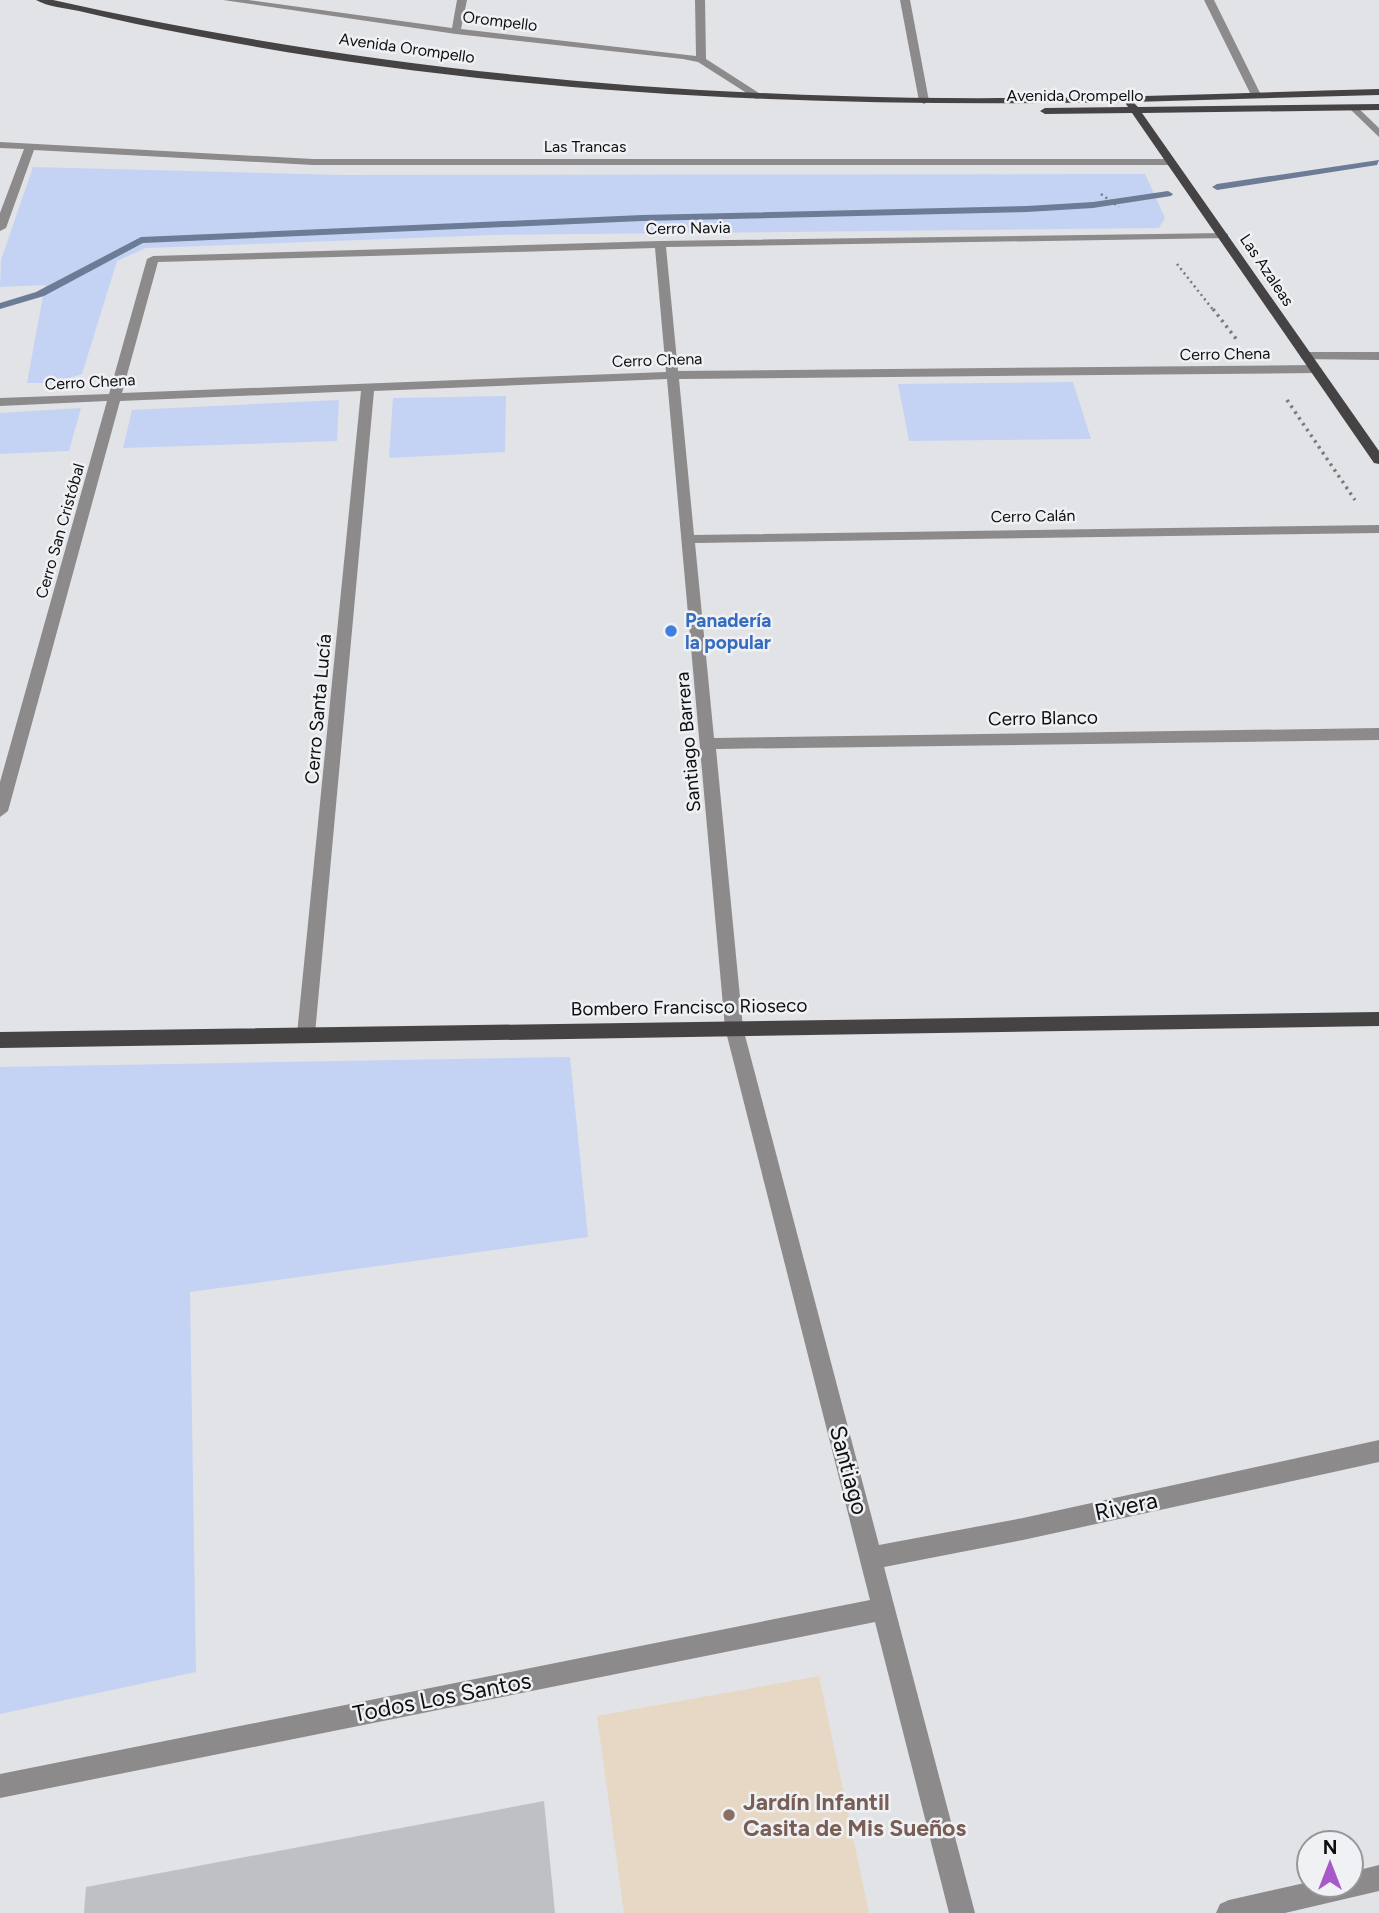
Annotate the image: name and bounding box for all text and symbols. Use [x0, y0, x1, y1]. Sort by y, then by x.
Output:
street label: Orompello [462, 7, 538, 35]
street label: Avenida Orompello [338, 29, 476, 67]
street label: Avenida Orompello [1007, 86, 1143, 105]
street label: Las Trancas [544, 137, 626, 156]
street label: Cerro Navia [645, 218, 731, 238]
street label: Las Azaleas [1236, 230, 1298, 310]
street label: Cerro Chena [1180, 344, 1270, 364]
street label: Cerro Chena [611, 349, 703, 371]
street label: Cerro Chena [44, 370, 136, 394]
street label: Cerro San Cristóbal [32, 461, 88, 601]
street label: Cerro Calán [991, 506, 1076, 526]
place label: Panadería la popular [685, 609, 771, 654]
marker: Panadería la popular [663, 623, 679, 639]
street label: Cerro Santa Lucía [300, 633, 336, 785]
street label: Santiago Barrera [670, 671, 706, 813]
street label: Cerro Blanco [988, 706, 1098, 730]
street label: Bombero Francisco Rioseco [570, 993, 808, 1021]
street label: Santiago [824, 1422, 874, 1518]
street label: Rivera [1092, 1486, 1160, 1526]
street label: Todos Los Santos [351, 1666, 533, 1728]
place label: Jardín Infantil Casita de Mis Sueños [743, 1788, 966, 1842]
marker: Jardín Infantil Casita de Mis Sueños [721, 1807, 737, 1823]
north arrow [1295, 1829, 1365, 1899]
text: N [1323, 1836, 1337, 1859]

